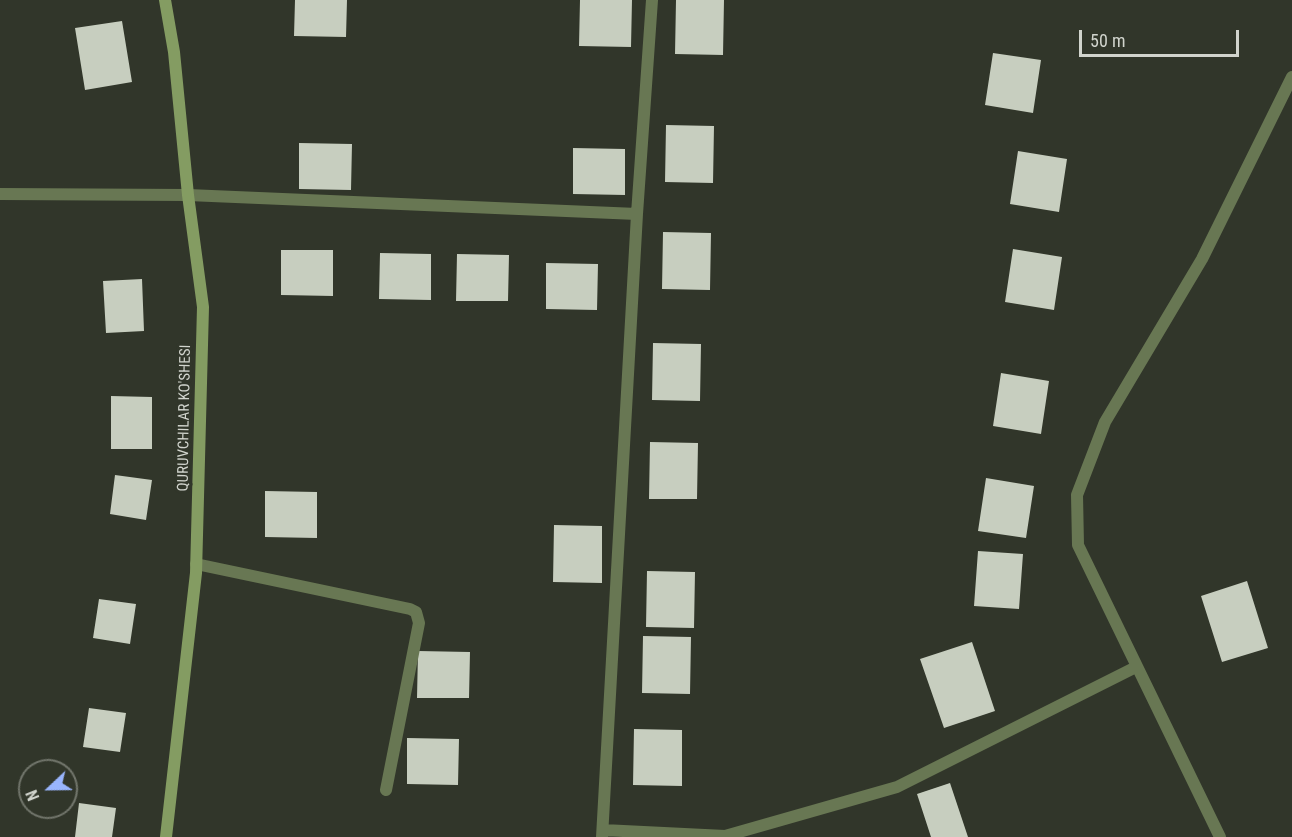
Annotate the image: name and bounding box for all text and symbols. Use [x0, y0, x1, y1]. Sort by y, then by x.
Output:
scale bar [1082, 18, 1242, 56]
text: 50 m [1090, 30, 1125, 51]
street label: QURUVCHILAR KO'SHESI [175, 345, 195, 491]
north arrow [18, 759, 78, 819]
text: N [22, 787, 43, 803]

